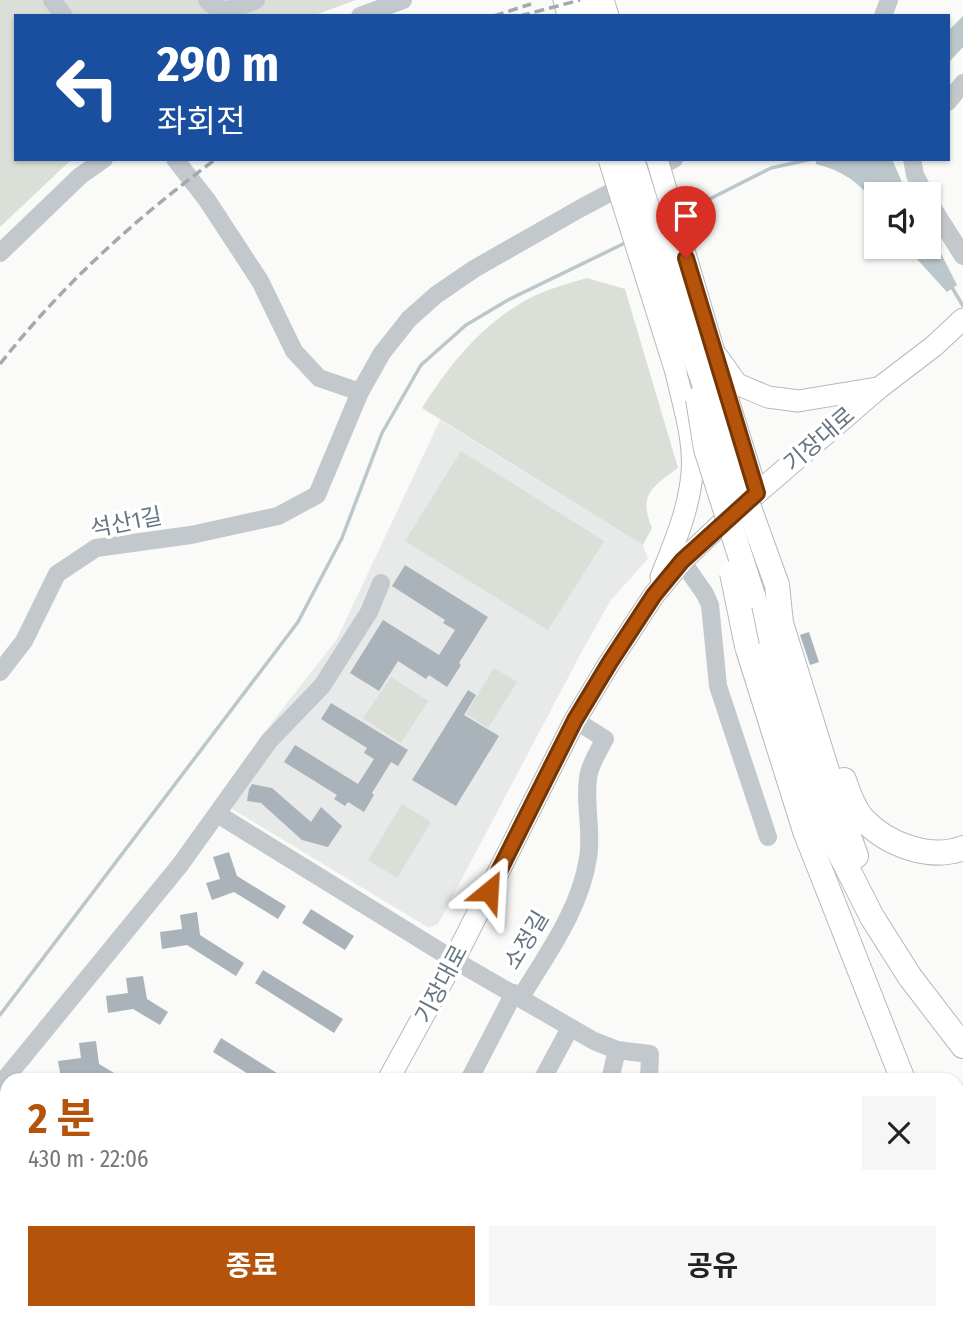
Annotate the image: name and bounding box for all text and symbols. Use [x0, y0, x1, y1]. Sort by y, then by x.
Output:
text: 290 m [157, 35, 279, 94]
icon: left [42, 42, 133, 133]
text: 좌회전 [157, 102, 245, 140]
map controls [864, 182, 941, 259]
button: sound [864, 182, 941, 259]
pin [656, 186, 716, 258]
icon: arrive [667, 197, 705, 235]
street label: 기장대로 [778, 401, 860, 477]
street label: 석산1길 [88, 501, 164, 543]
position arrow [452, 854, 526, 928]
street label: 소정길 [498, 906, 554, 974]
street label: 기장대로 [409, 940, 473, 1028]
text: 2 분 [28, 1094, 95, 1144]
button: close [862, 1096, 936, 1170]
text: 430 m · 22:06 [28, 1145, 149, 1173]
button: 종료 [28, 1226, 475, 1306]
button: 공유 [489, 1226, 936, 1306]

